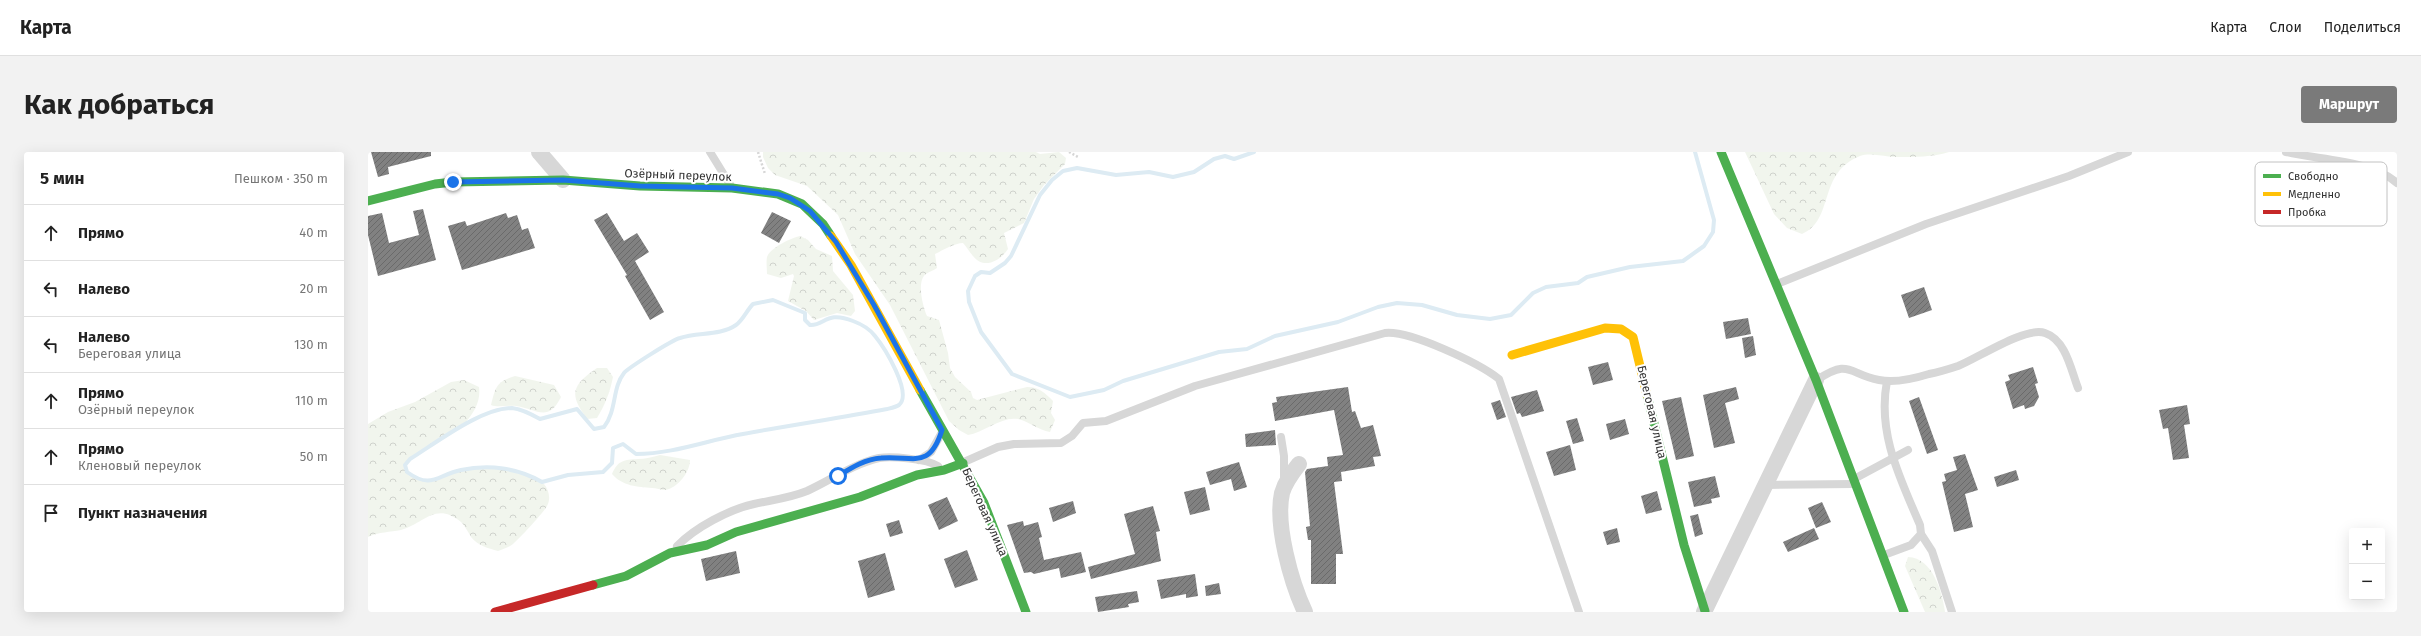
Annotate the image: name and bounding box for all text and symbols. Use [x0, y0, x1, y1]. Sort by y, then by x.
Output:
text: Карта [20, 16, 72, 39]
text: Карта [2210, 19, 2247, 36]
text: Слои [2269, 19, 2302, 36]
text: Поделиться [2324, 19, 2401, 36]
button: Маршрут [2301, 86, 2397, 123]
text: Как добраться [24, 88, 214, 121]
legend [2255, 162, 2387, 226]
street label: Озёрный переулок [624, 166, 733, 184]
text: 5 мин [40, 168, 85, 189]
text: Свободно [2288, 170, 2338, 183]
text: Пешком · 350 m [234, 171, 328, 186]
route end [444, 173, 462, 191]
text: Медленно [2288, 188, 2340, 201]
text: Пробка [2288, 206, 2326, 219]
icon: ahead [40, 222, 62, 244]
text: Прямо [78, 224, 124, 242]
text: 40 m [299, 225, 328, 240]
icon: left [40, 278, 62, 300]
text: Налево [78, 280, 130, 298]
text: 20 m [300, 281, 328, 296]
text: Налево [78, 328, 130, 346]
icon: left [40, 334, 62, 356]
text: 130 m [294, 337, 328, 352]
text: Береговая улица [78, 346, 181, 361]
street label: Береговая улица [1634, 364, 1670, 460]
text: Прямо [78, 384, 124, 402]
icon: ahead [40, 390, 62, 412]
text: 110 m [295, 393, 328, 408]
text: Озёрный переулок [78, 402, 194, 417]
text: Прямо [78, 440, 124, 458]
icon: ahead [40, 446, 62, 468]
text: 50 m [300, 449, 328, 464]
text: Кленовый переулок [78, 458, 201, 473]
street label: Береговая улица [959, 466, 1011, 558]
route start [829, 467, 847, 485]
icon: arrive [40, 502, 62, 524]
text: Пункт назначения [78, 504, 207, 522]
map controls [2349, 528, 2385, 600]
button: + [2349, 528, 2385, 564]
button: − [2349, 564, 2385, 600]

